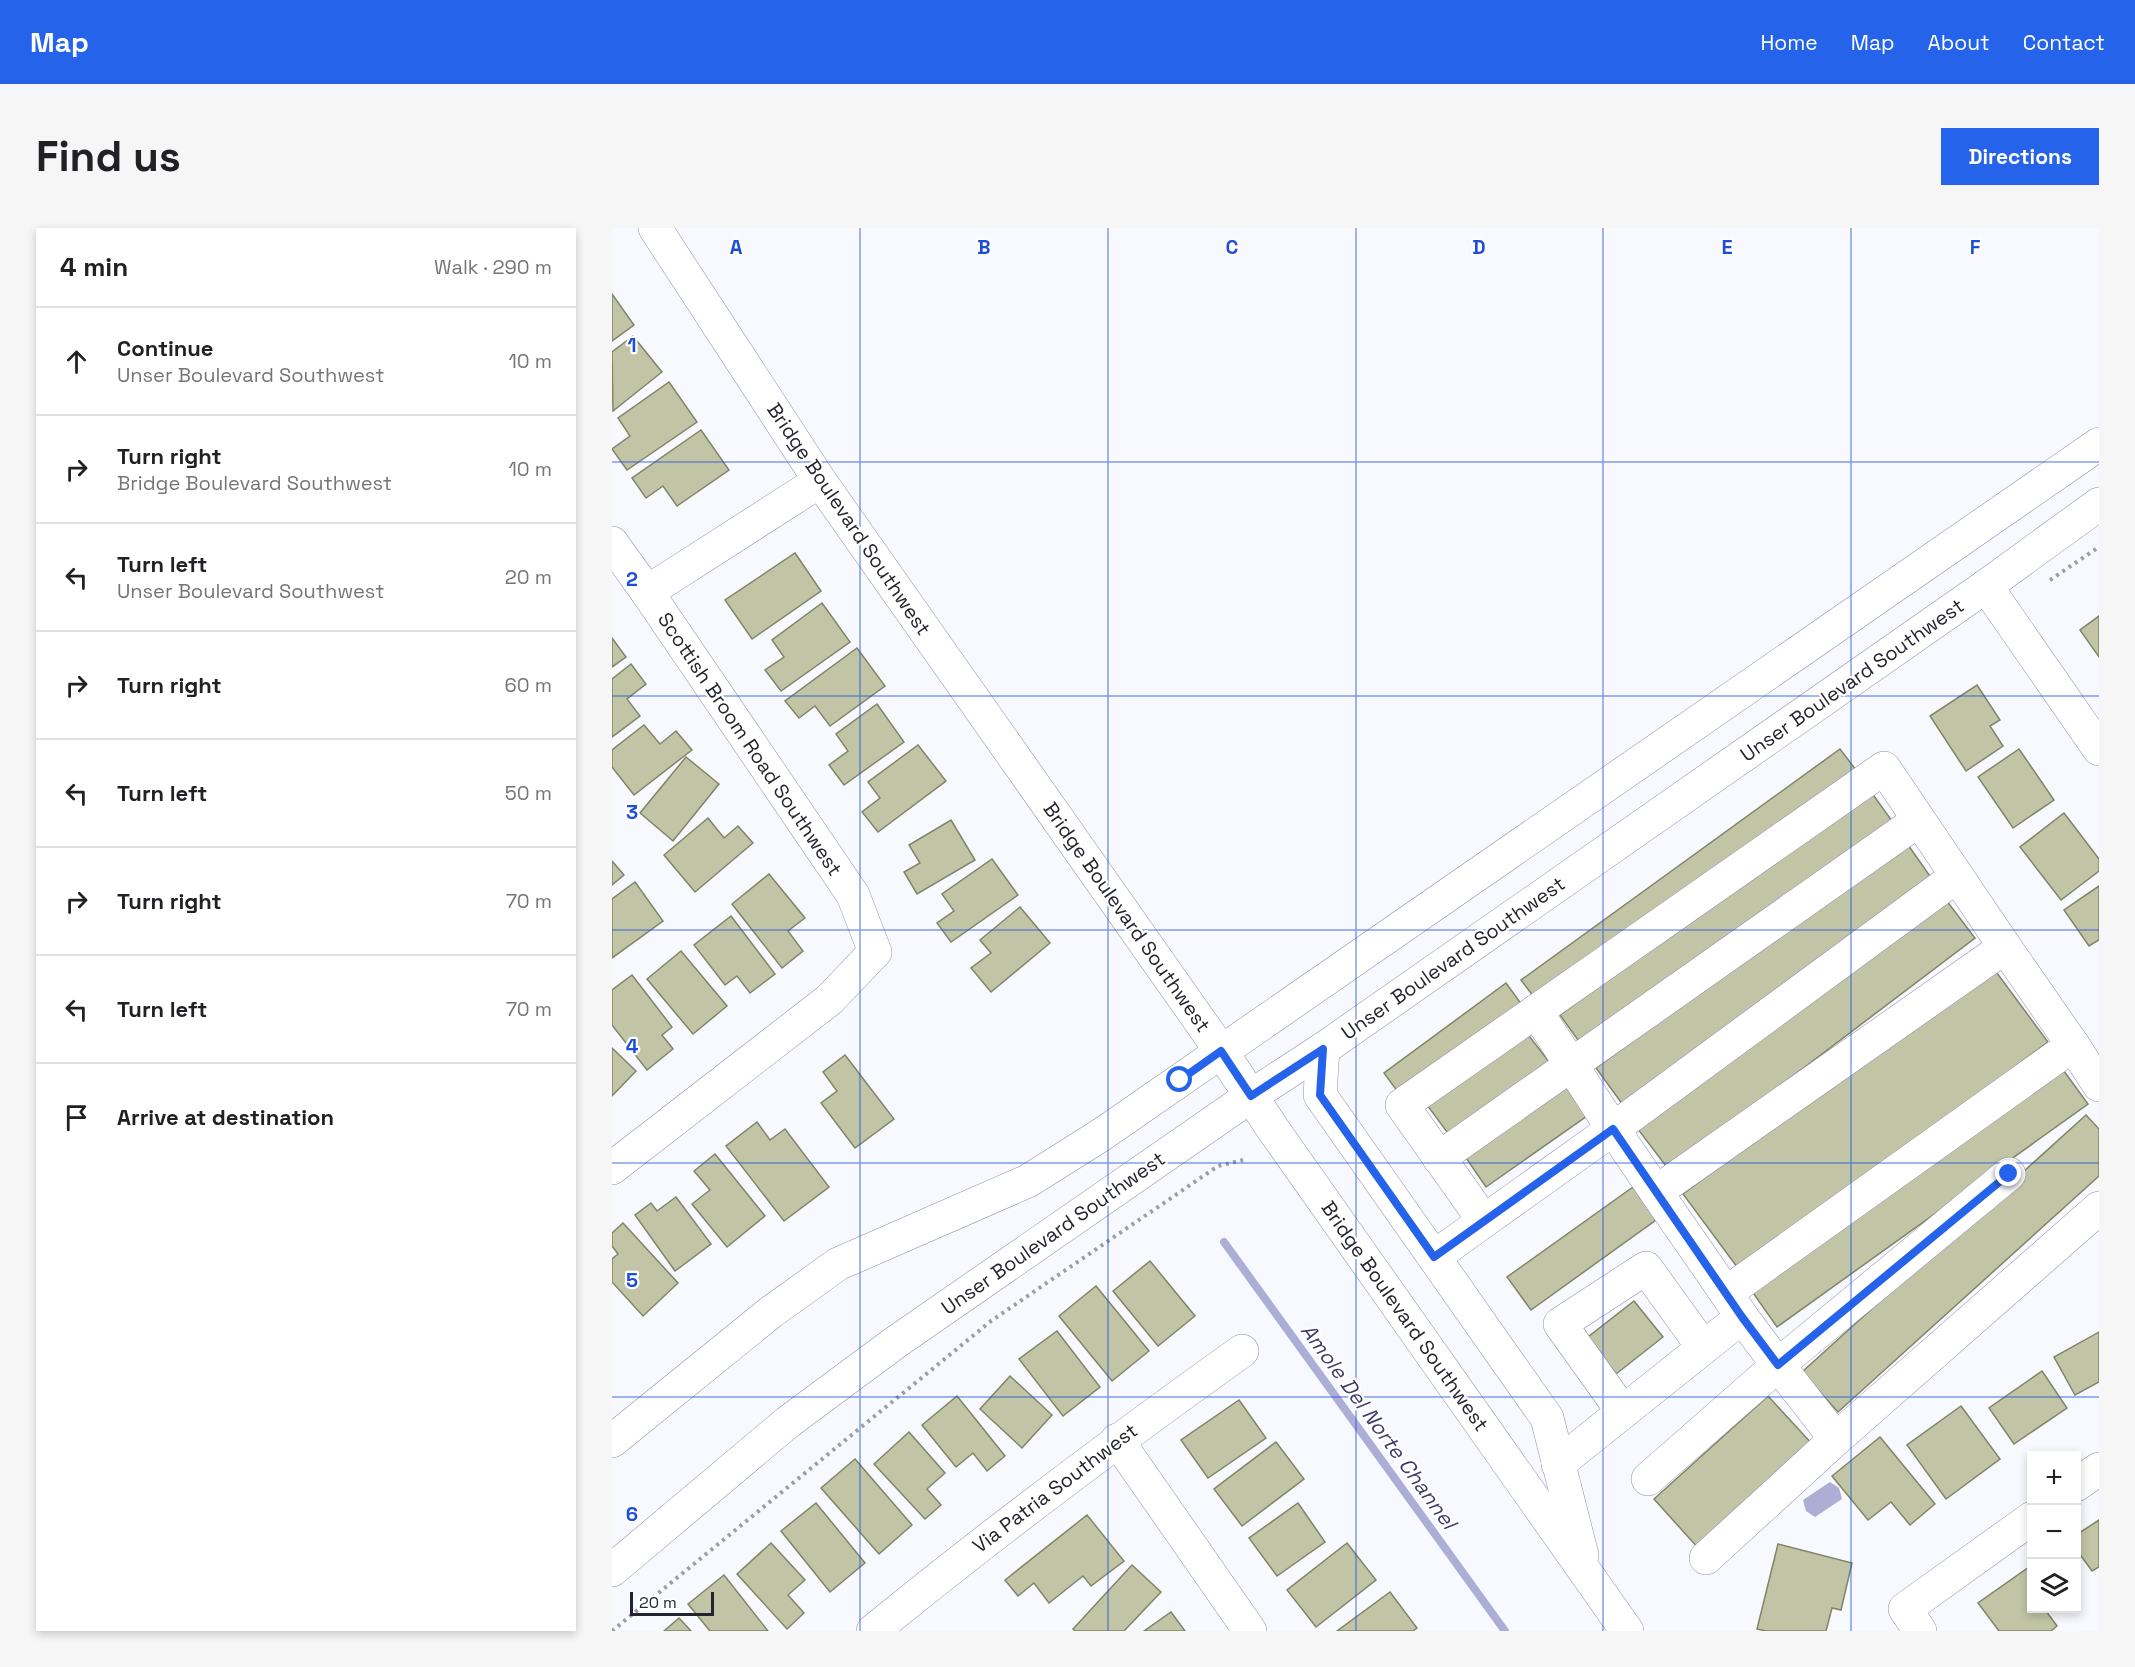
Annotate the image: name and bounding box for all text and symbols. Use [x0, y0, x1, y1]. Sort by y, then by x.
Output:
text: Map [30, 24, 89, 60]
text: Home [1760, 29, 1818, 56]
text: Map [1851, 29, 1895, 56]
text: About [1928, 29, 1990, 56]
text: Contact [2023, 29, 2105, 56]
button: Directions [1941, 128, 2099, 185]
text: Find us [36, 130, 181, 183]
text: A [730, 234, 743, 260]
text: B [977, 234, 991, 260]
text: C [1226, 234, 1239, 260]
text: D [1472, 234, 1486, 260]
text: E [1721, 234, 1733, 260]
text: F [1970, 234, 1981, 260]
text: 4 min [60, 250, 128, 284]
text: Walk · 290 m [434, 254, 552, 280]
text: 1 [627, 332, 637, 358]
text: Continue [117, 334, 213, 362]
icon: ahead [60, 345, 93, 378]
text: 10 m [508, 348, 552, 374]
text: Unser Boulevard Southwest [117, 362, 384, 388]
street label: Bridge Boulevard Southwest [761, 398, 937, 640]
text: Turn right [117, 442, 222, 470]
icon: right [60, 453, 93, 486]
text: 10 m [508, 456, 552, 482]
text: Bridge Boulevard Southwest [117, 470, 392, 496]
text: Turn left [117, 550, 207, 578]
icon: left [60, 561, 93, 594]
text: 20 m [505, 564, 552, 590]
text: 2 [626, 566, 638, 592]
text: Unser Boulevard Southwest [117, 578, 384, 604]
street label: Unser Boulevard Southwest [1735, 593, 1969, 767]
street label: Scottish Broom Road Southwest [652, 607, 848, 881]
icon: right [60, 669, 93, 702]
text: Turn right [117, 671, 222, 699]
text: 60 m [505, 672, 552, 698]
icon: left [60, 777, 93, 810]
text: Turn left [117, 779, 207, 807]
text: 50 m [505, 780, 552, 806]
street label: Bridge Boulevard Southwest [1037, 797, 1217, 1037]
text: 3 [626, 799, 638, 825]
street label: Unser Boulevard Southwest [1336, 871, 1570, 1045]
icon: right [60, 885, 93, 918]
text: Turn right [117, 887, 222, 915]
text: 70 m [506, 888, 552, 914]
icon: left [60, 993, 93, 1026]
text: Turn left [117, 995, 207, 1023]
text: 70 m [506, 996, 552, 1022]
text: 4 [626, 1033, 639, 1059]
route start [1166, 1066, 1192, 1092]
icon: arrive [60, 1101, 93, 1134]
text: Arrive at destination [117, 1103, 334, 1131]
street label: Unser Boulevard Southwest [936, 1146, 1170, 1320]
route end [1995, 1160, 2021, 1186]
street label: Bridge Boulevard Southwest [1315, 1196, 1495, 1436]
text: 5 [626, 1267, 638, 1293]
water label: Amole Del Norte Channel [1295, 1318, 1464, 1536]
street label: Via Patria Southwest [967, 1417, 1143, 1559]
map controls [2027, 1451, 2081, 1613]
button: + [2027, 1451, 2081, 1505]
text: 6 [626, 1501, 638, 1527]
button: − [2027, 1505, 2081, 1559]
button: layers [2027, 1559, 2081, 1613]
scale bar [630, 1589, 714, 1616]
text: 20 m [639, 1592, 677, 1613]

